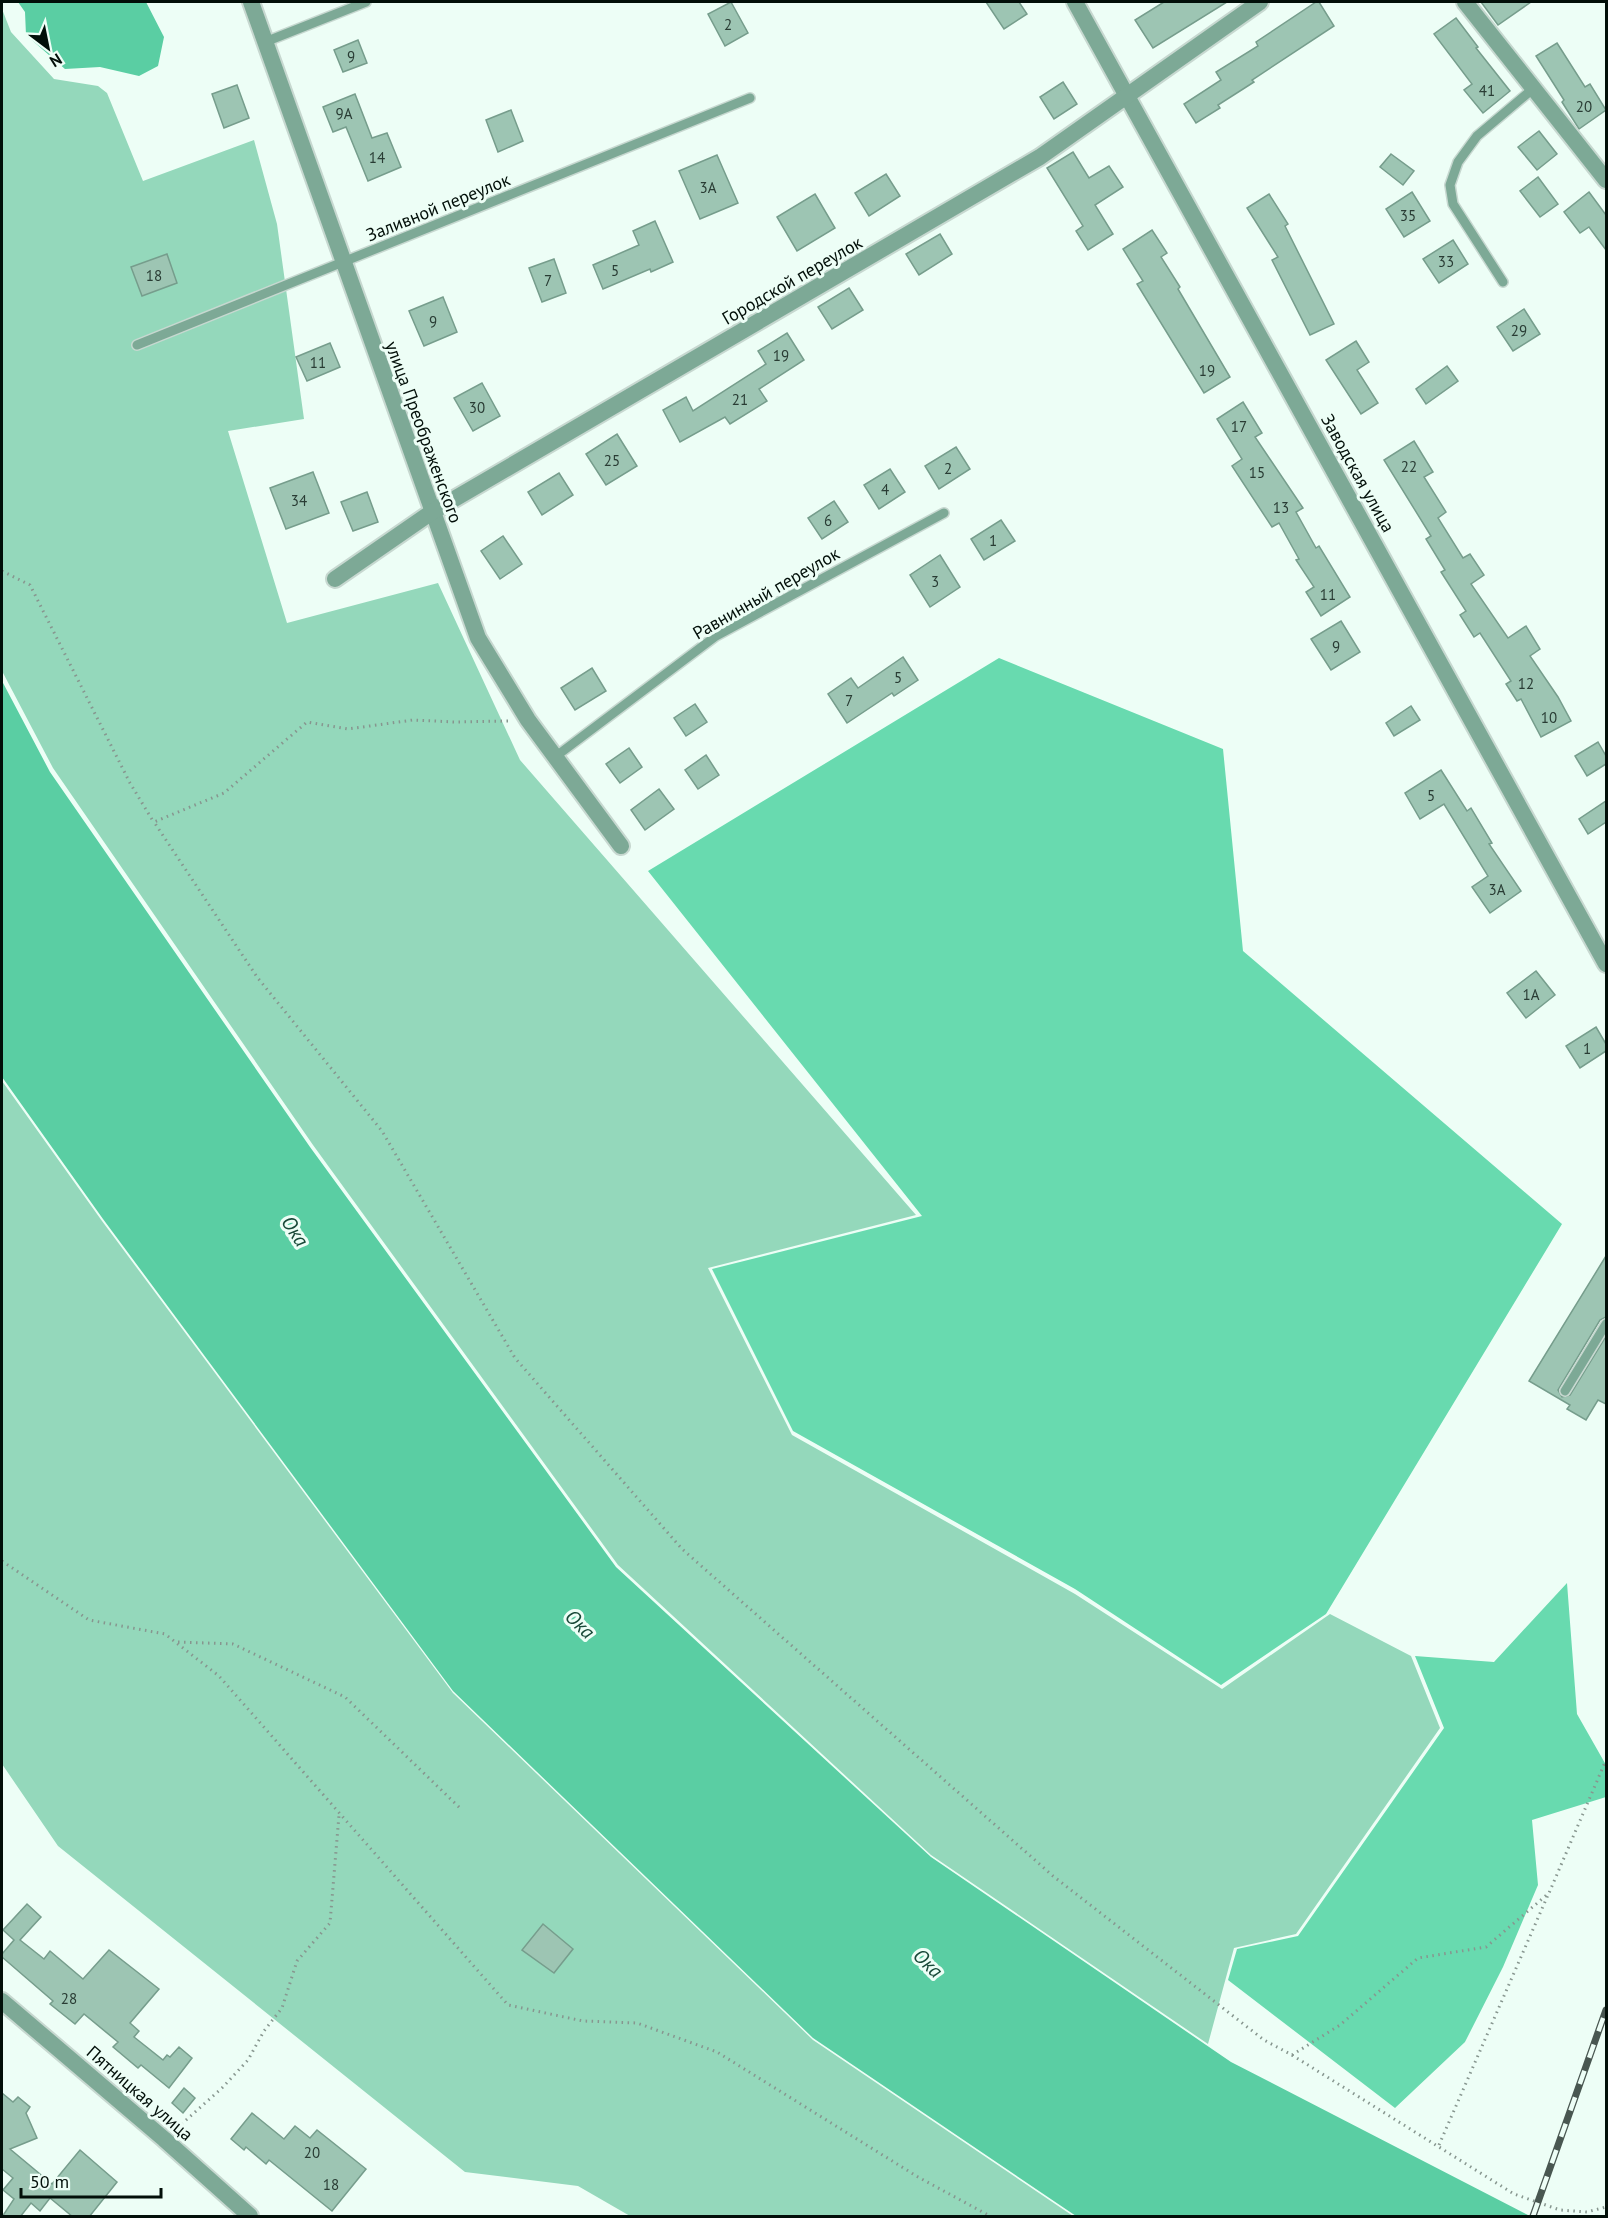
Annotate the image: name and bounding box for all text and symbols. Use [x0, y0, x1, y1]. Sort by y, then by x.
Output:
house number: 2 [724, 15, 732, 34]
north arrow [18, 18, 78, 78]
house number: 9 [347, 47, 355, 66]
text: N [46, 49, 66, 72]
house number: 41 [1479, 81, 1495, 100]
house number: 20 [1576, 97, 1592, 116]
house number: 9А [336, 104, 353, 123]
house number: 14 [369, 148, 385, 167]
street label: Заливной переулок [363, 167, 514, 246]
house number: 3А [700, 178, 717, 197]
house number: 35 [1400, 206, 1416, 225]
street label: Городской переулок [718, 230, 867, 330]
house number: 33 [1438, 252, 1454, 271]
house number: 5 [611, 261, 619, 280]
house number: 18 [146, 266, 162, 285]
house number: 7 [544, 271, 552, 290]
house number: 9 [429, 312, 437, 331]
house number: 29 [1511, 321, 1527, 340]
street label: улица Преображенского [380, 338, 468, 526]
house number: 19 [773, 346, 789, 365]
house number: 11 [310, 353, 326, 372]
house number: 19 [1199, 361, 1215, 380]
house number: 21 [732, 390, 748, 409]
house number: 30 [469, 398, 485, 417]
street label: Заводская улица [1316, 410, 1400, 536]
house number: 17 [1231, 417, 1247, 436]
house number: 25 [604, 451, 620, 470]
house number: 22 [1401, 457, 1417, 476]
house number: 2 [944, 459, 952, 478]
house number: 15 [1249, 463, 1265, 482]
house number: 4 [881, 480, 889, 499]
house number: 34 [291, 491, 307, 510]
house number: 13 [1273, 498, 1289, 517]
house number: 6 [824, 511, 832, 530]
house number: 1 [989, 531, 997, 550]
street label: Равнинный переулок [689, 541, 844, 644]
house number: 3 [931, 572, 939, 591]
house number: 11 [1320, 585, 1336, 604]
house number: 9 [1332, 637, 1340, 656]
house number: 5 [894, 668, 902, 687]
house number: 12 [1518, 674, 1534, 693]
house number: 7 [845, 691, 853, 710]
house number: 10 [1541, 708, 1557, 727]
house number: 5 [1427, 786, 1435, 805]
house number: 3А [1489, 880, 1506, 899]
house number: 1А [1523, 985, 1540, 1004]
house number: 1 [1583, 1039, 1591, 1058]
water label: Ока [275, 1211, 315, 1252]
water label: Ока [560, 1604, 601, 1644]
water label: Ока [908, 1943, 949, 1983]
house number: 28 [61, 1989, 77, 2008]
street label: Пятницкая улица [82, 2040, 198, 2146]
house number: 20 [304, 2143, 320, 2162]
scale bar [21, 2161, 160, 2199]
text: 50 m [30, 2170, 69, 2193]
house number: 18 [323, 2175, 339, 2194]

